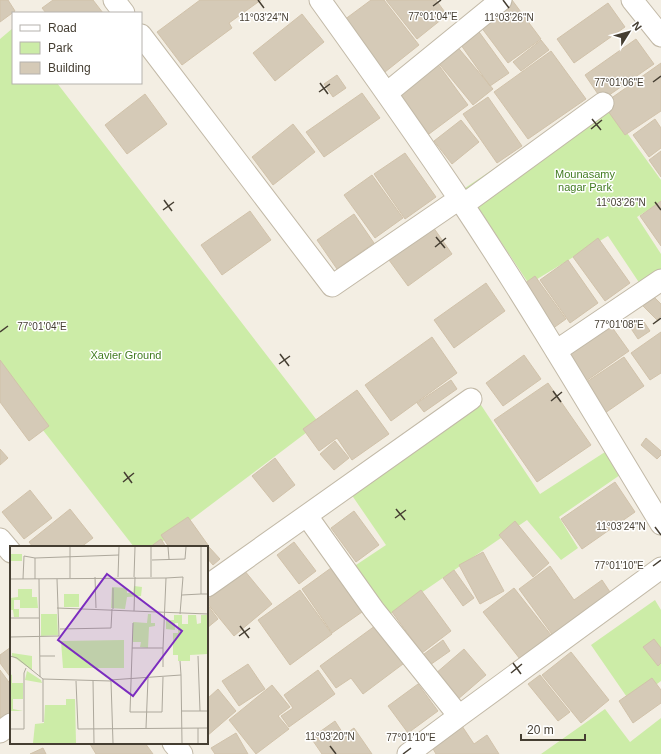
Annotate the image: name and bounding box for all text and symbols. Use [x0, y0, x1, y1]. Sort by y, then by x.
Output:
text: 77°01'04"E [408, 11, 458, 22]
legend [12, 12, 142, 84]
text: 11°03'24"N [239, 12, 289, 23]
text: 11°03'26"N [484, 12, 534, 23]
north arrow [609, 12, 649, 52]
text: N [630, 19, 644, 33]
text: Road [48, 21, 77, 35]
text: Park [48, 41, 74, 55]
text: Building [48, 61, 91, 75]
text: 77°01'06"E [594, 77, 644, 88]
park label: Mounasamy nagar Park [555, 168, 615, 193]
text: 11°03'26"N [596, 197, 646, 208]
text: 77°01'08"E [594, 319, 644, 330]
text: 77°01'04"E [17, 321, 67, 332]
park label: Xavier Ground [91, 349, 161, 361]
text: 11°03'24"N [596, 521, 646, 532]
inset map [10, 546, 208, 744]
text: 77°01'10"E [594, 560, 644, 571]
scale bar [521, 716, 585, 742]
text: 20 m [527, 723, 554, 737]
text: 11°03'20"N [305, 731, 355, 742]
text: 77°01'10"E [386, 732, 436, 743]

